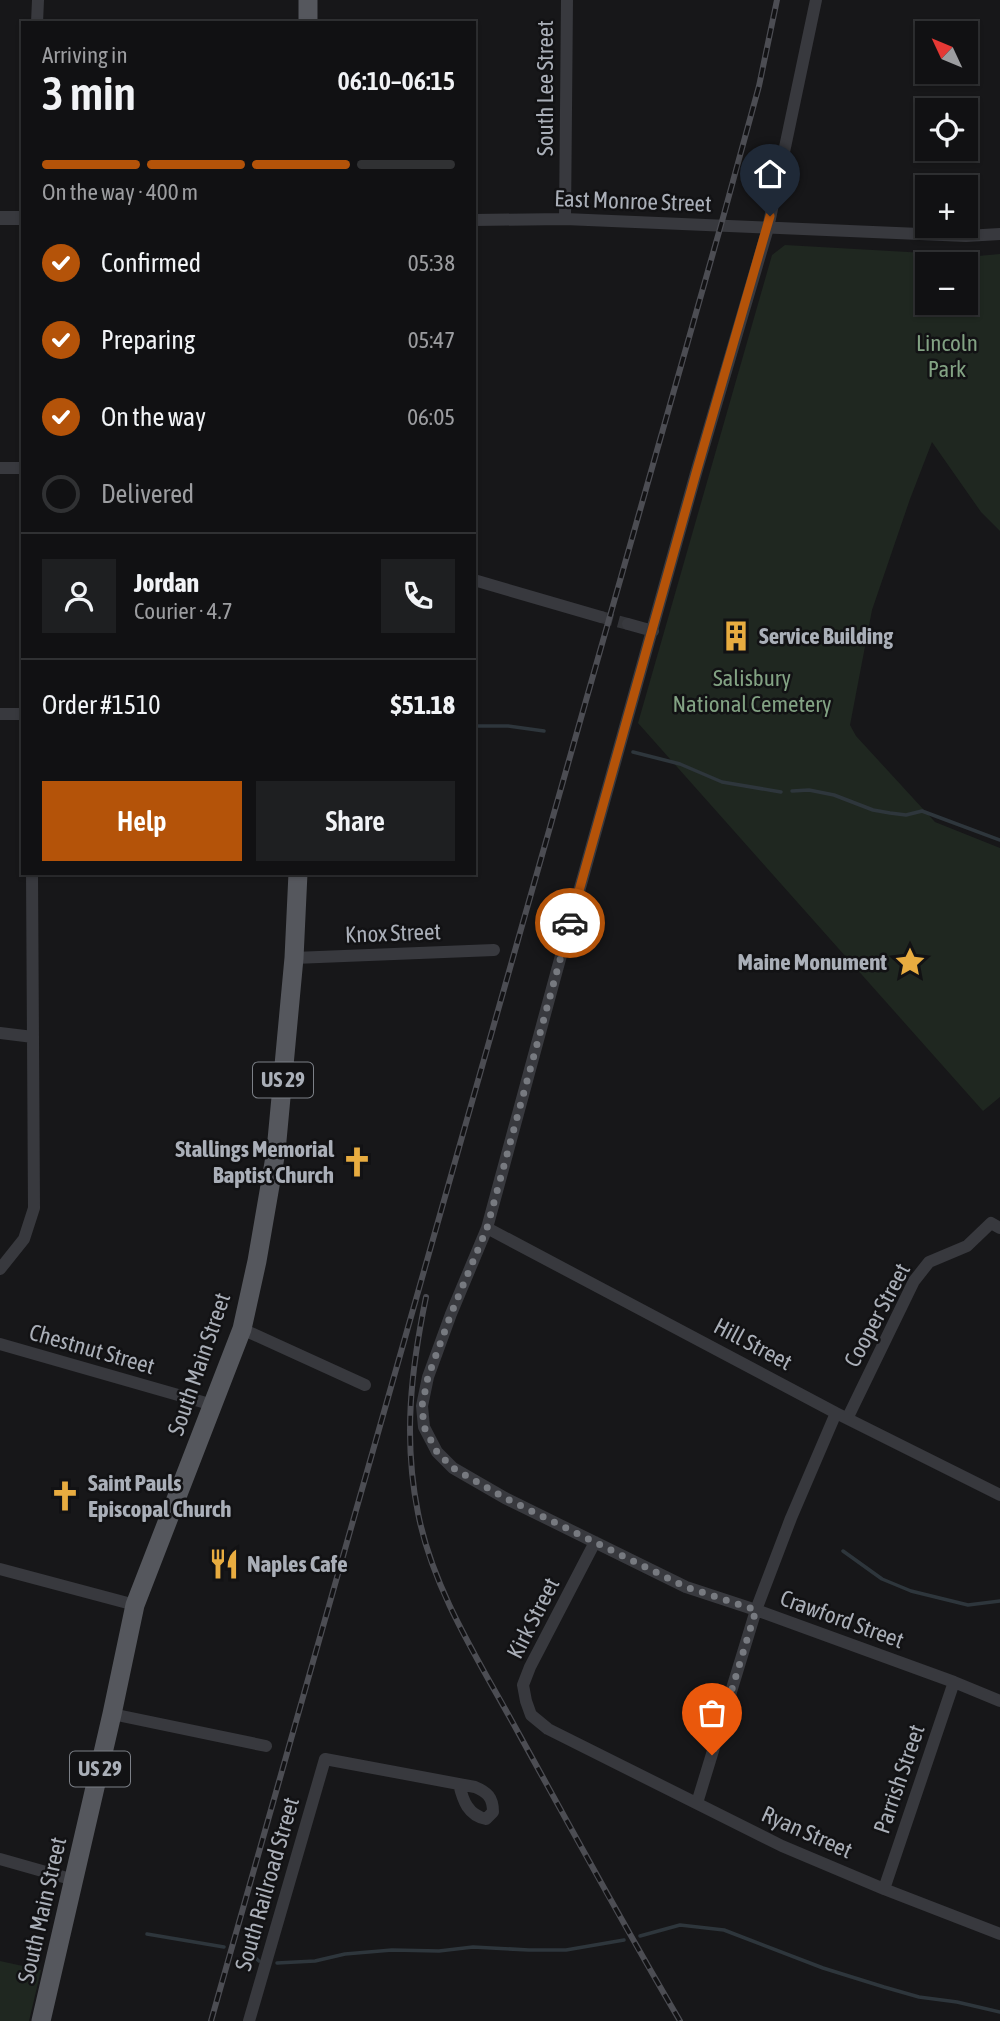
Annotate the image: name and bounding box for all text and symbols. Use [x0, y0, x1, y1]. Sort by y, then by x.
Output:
street label: South Lee Street [532, 20, 558, 156]
north arrow [915, 21, 978, 84]
map controls [915, 21, 978, 315]
text: Arriving in [42, 42, 128, 68]
text: 06:10–06:15 [338, 66, 455, 96]
text: 3 min [42, 67, 136, 120]
button: locate [915, 98, 978, 161]
pin [740, 144, 800, 216]
icon: home [751, 155, 789, 193]
button: + [915, 175, 978, 238]
text: On the way · 400 m [42, 179, 198, 205]
street label: East Monroe Street [554, 185, 712, 217]
icon: check [42, 244, 80, 282]
text: Confirmed [101, 248, 201, 278]
text: 05:38 [408, 250, 455, 276]
button: − [915, 252, 978, 315]
icon: check [42, 321, 80, 359]
text: Preparing [101, 325, 195, 355]
text: 05:47 [408, 327, 455, 353]
park label: Lincoln Park [916, 330, 978, 382]
icon: check [42, 398, 80, 436]
text: On the way [101, 402, 206, 432]
text: 06:05 [407, 404, 455, 430]
text: Delivered [101, 479, 194, 509]
button: person [42, 559, 116, 633]
button: phone [381, 559, 455, 633]
text: Jordan [134, 568, 199, 598]
text: Courier · 4.7 [134, 598, 233, 624]
building icon: Service Building [719, 619, 753, 653]
place label: Service Building [759, 623, 893, 649]
park label: Salisbury National Cemetery [673, 665, 831, 717]
text: Order #1510 [42, 690, 161, 720]
text: $51.18 [391, 690, 455, 720]
button: Help [42, 781, 242, 861]
button: Share [256, 781, 455, 861]
courier [535, 888, 605, 958]
icon: car [551, 904, 589, 942]
street label: Knox Street [345, 918, 441, 948]
place icon: Maine Monument [893, 945, 927, 979]
place label: Maine Monument [738, 949, 887, 975]
road number: US 29 [253, 1062, 313, 1098]
place label: Stallings Memorial Baptist Church [175, 1136, 335, 1188]
church icon: Stallings Memorial Baptist Church [340, 1145, 374, 1179]
street label: Cooper Street [839, 1259, 915, 1371]
street label: South Main Street [163, 1289, 235, 1439]
street label: Hill Street [710, 1313, 796, 1375]
street label: Chestnut Street [26, 1319, 158, 1379]
place label: Saint Pauls Episcopal Church [88, 1470, 231, 1522]
church icon: Saint Pauls Episcopal Church [48, 1479, 82, 1513]
restaurant icon: Naples Cafe [207, 1547, 241, 1581]
place label: Naples Cafe [247, 1551, 348, 1577]
street label: Kirk Street [502, 1573, 564, 1663]
street label: Crawford Street [777, 1585, 907, 1653]
pin [682, 1683, 742, 1755]
icon: bag [693, 1694, 731, 1732]
street label: Parrish Street [868, 1721, 930, 1837]
road number: US 29 [70, 1752, 130, 1786]
street label: South Railroad Street [230, 1794, 304, 1974]
street label: Ryan Street [758, 1801, 856, 1863]
street label: South Main Street [13, 1835, 71, 1985]

